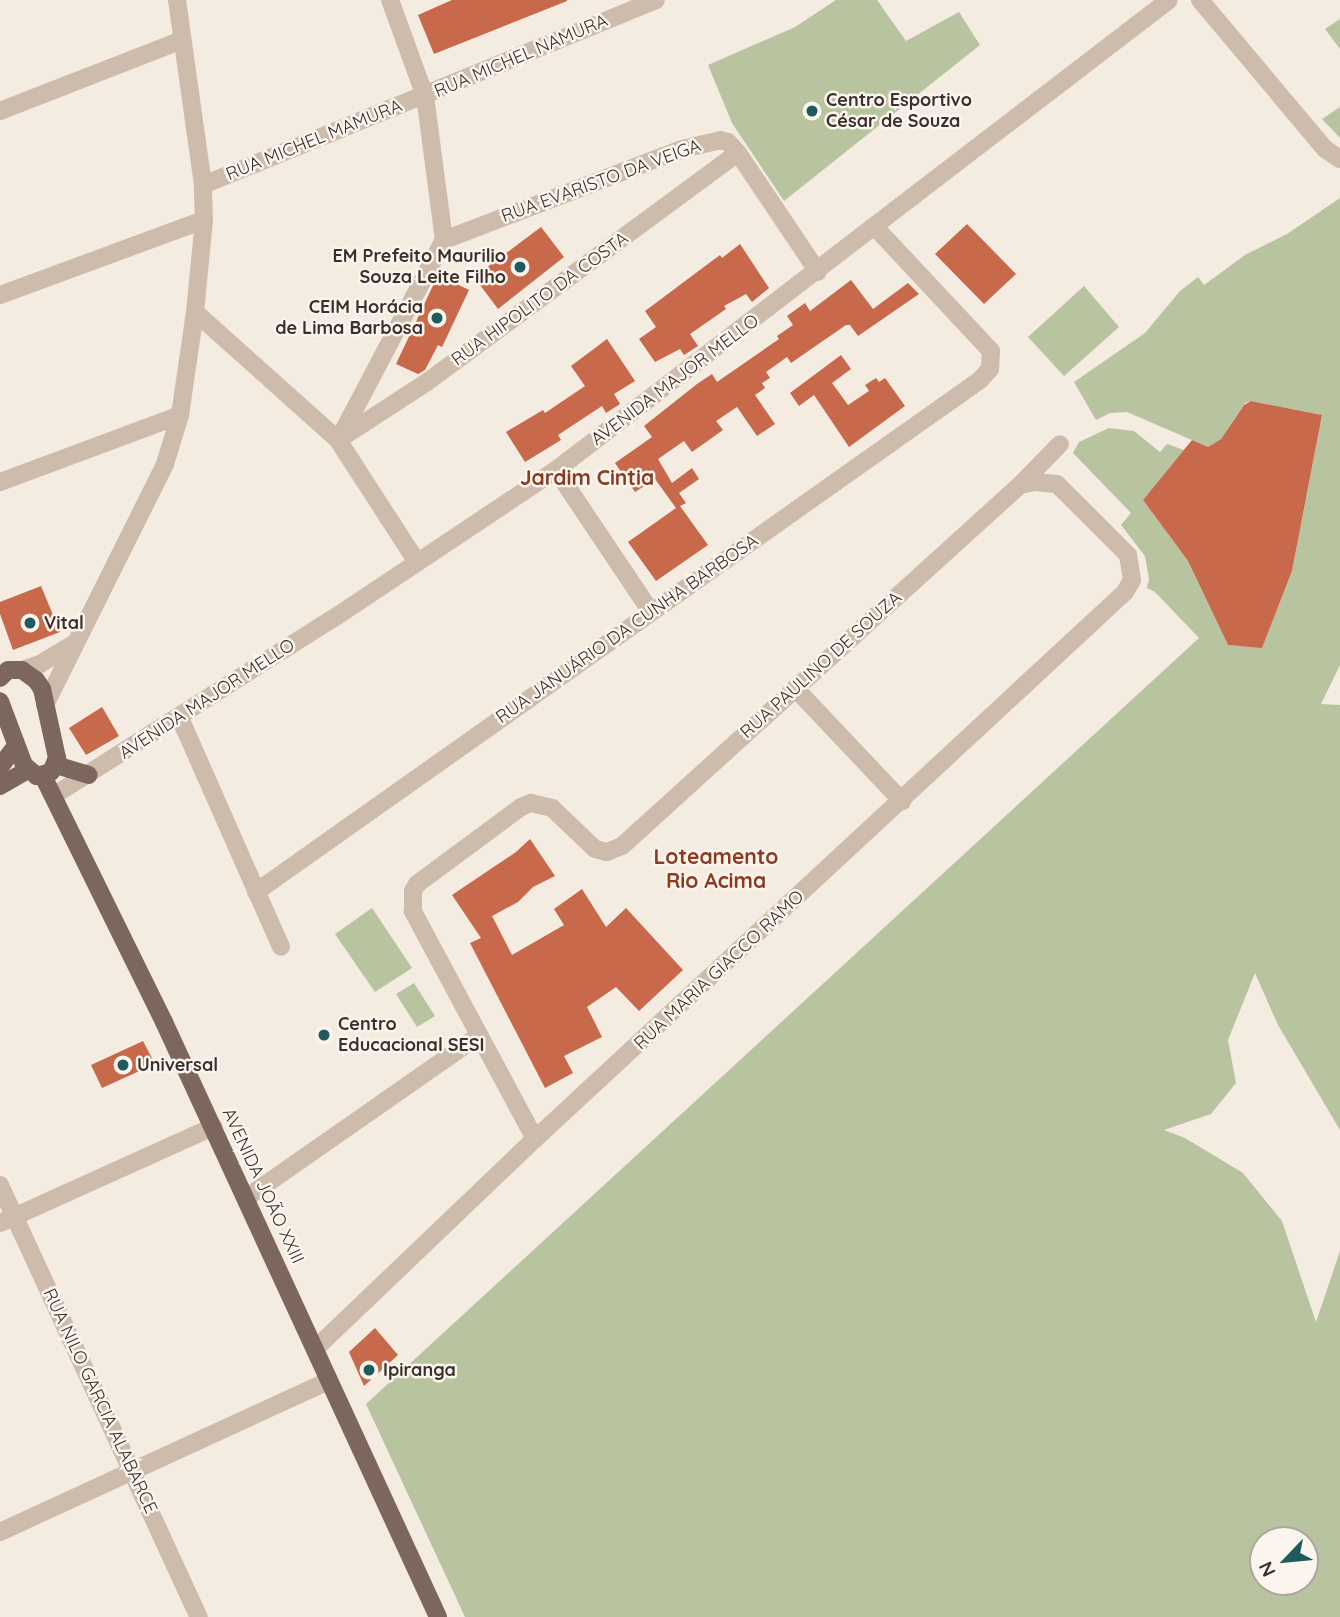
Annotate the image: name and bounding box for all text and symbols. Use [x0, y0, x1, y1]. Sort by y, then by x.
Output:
street label: RUA MICHEL NAMURA [431, 10, 611, 102]
place label: Centro Esportivo César de Souza [826, 90, 972, 132]
street label: RUA MICHEL MAMURA [223, 95, 405, 185]
marker: Centro Esportivo César de Souza [804, 103, 820, 119]
street label: RUA EVARISTO DA VEIGA [498, 135, 704, 227]
street label: RUA HIPOLITO DA COSTA [447, 228, 633, 370]
place label: EM Prefeito Maurilio Souza Leite Filho [332, 246, 506, 288]
marker: EM Prefeito Maurilio Souza Leite Filho [512, 259, 528, 275]
place label: CEIM Horácia de Lima Barbosa [275, 297, 423, 340]
marker: CEIM Horácia de Lima Barbosa [429, 310, 445, 326]
street label: AVENIDA MAJOR MELLO [587, 310, 763, 450]
district label: Jardim Cintia [520, 464, 654, 490]
street label: RUA JANUÁRIO DA CUNHA BARBOSA [492, 530, 762, 728]
street label: RUA PAULINO DE SOUZA [736, 587, 906, 743]
place label: Vital [44, 612, 84, 634]
marker: Vital [22, 615, 38, 631]
street label: AVENIDA MAJOR MELLO [115, 634, 299, 764]
district label: Loteamento Rio Acima [654, 843, 778, 893]
street label: RUA MARIA GIACCO RAMO [630, 886, 808, 1054]
place label: Centro Educacional SESI [338, 1014, 485, 1056]
marker: Centro Educacional SESI [316, 1027, 332, 1043]
place label: Universal [137, 1054, 218, 1076]
marker: Universal [115, 1057, 131, 1073]
street label: AVENIDA JOÃO XXIII [218, 1105, 308, 1267]
street label: RUA NILO GARCIA ALABARCE [38, 1285, 162, 1517]
place label: Ipiranga [383, 1359, 456, 1381]
marker: Ipiranga [361, 1362, 377, 1378]
north arrow [1249, 1526, 1319, 1596]
text: N [1253, 1558, 1281, 1581]

